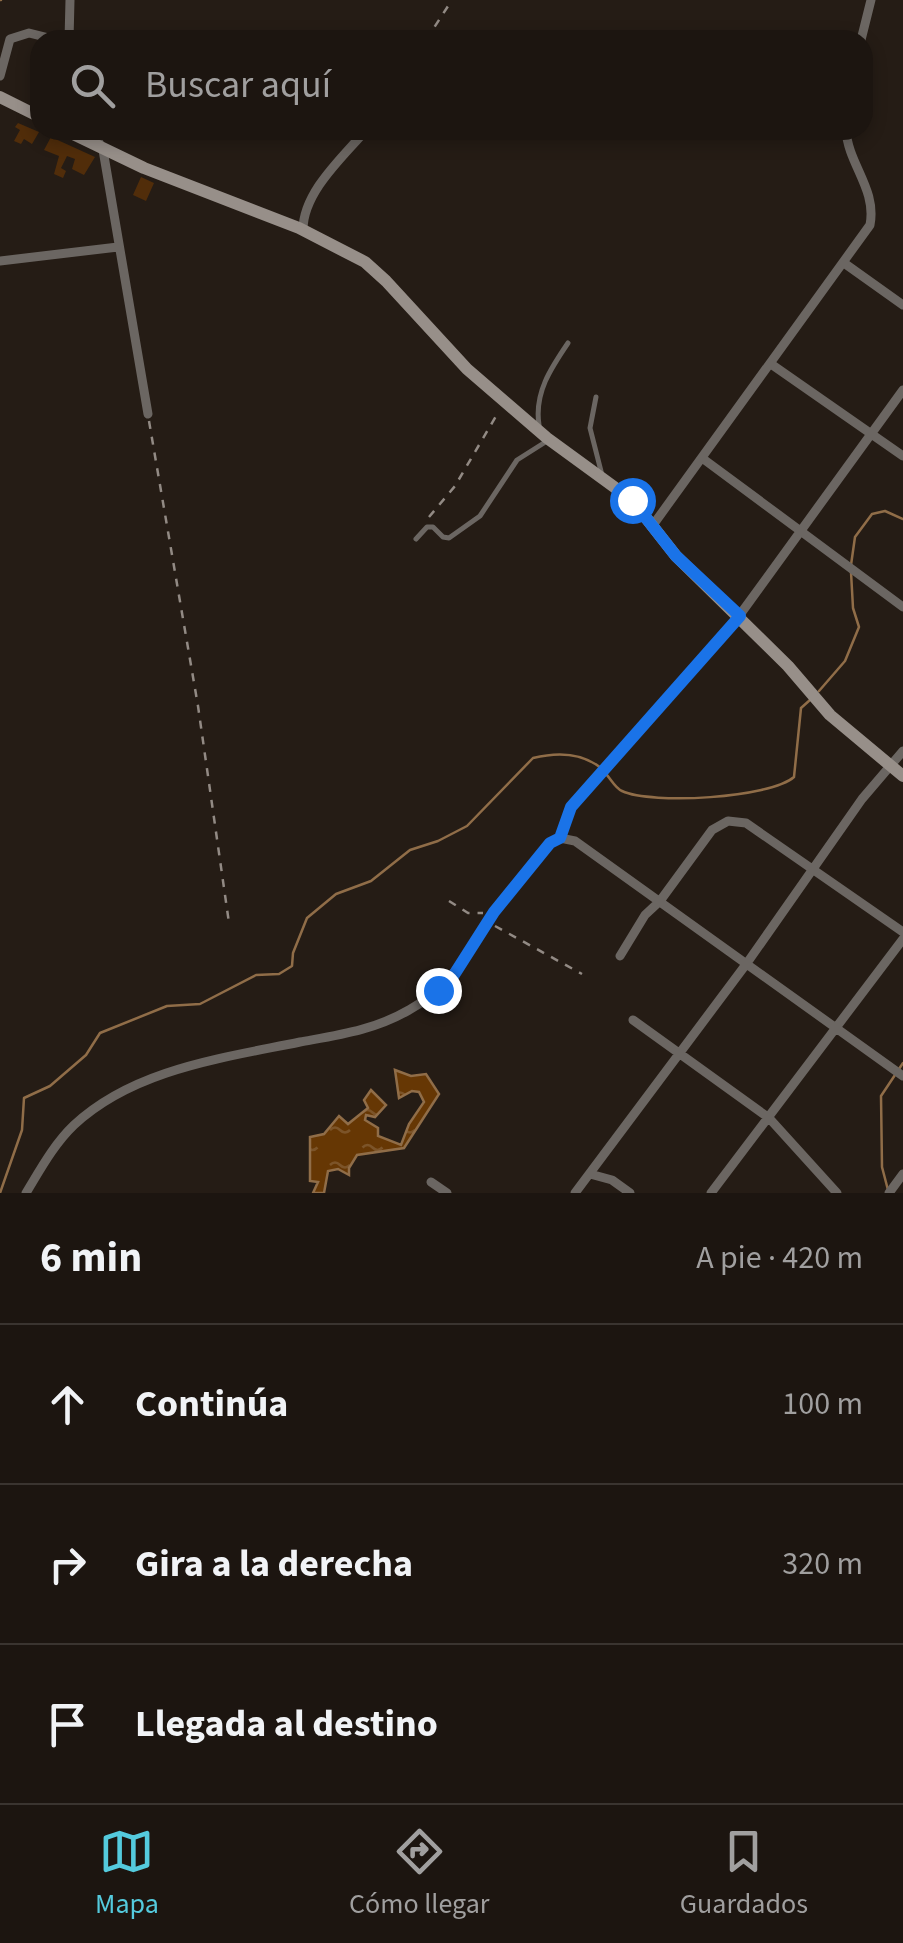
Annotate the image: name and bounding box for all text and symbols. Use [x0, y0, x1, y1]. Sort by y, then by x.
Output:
search box [30, 30, 873, 140]
icon: search [65, 58, 120, 113]
text: Buscar aquí [145, 58, 331, 112]
route start [610, 478, 656, 524]
route end [416, 968, 462, 1014]
text: 6 min [40, 1228, 142, 1288]
text: A pie · 420 m [696, 1235, 863, 1281]
icon: ahead [40, 1377, 95, 1432]
text: Continúa [135, 1377, 288, 1431]
text: 100 m [782, 1381, 863, 1427]
icon: right [40, 1537, 95, 1592]
text: Gira a la derecha [135, 1537, 413, 1591]
text: 320 m [782, 1541, 863, 1587]
icon: arrive [40, 1697, 95, 1752]
text: Llegada al destino [135, 1697, 438, 1751]
tab: Mapa [95, 1824, 159, 1924]
tab: Cómo llegar [349, 1824, 490, 1924]
tab: Guardados [680, 1824, 808, 1924]

